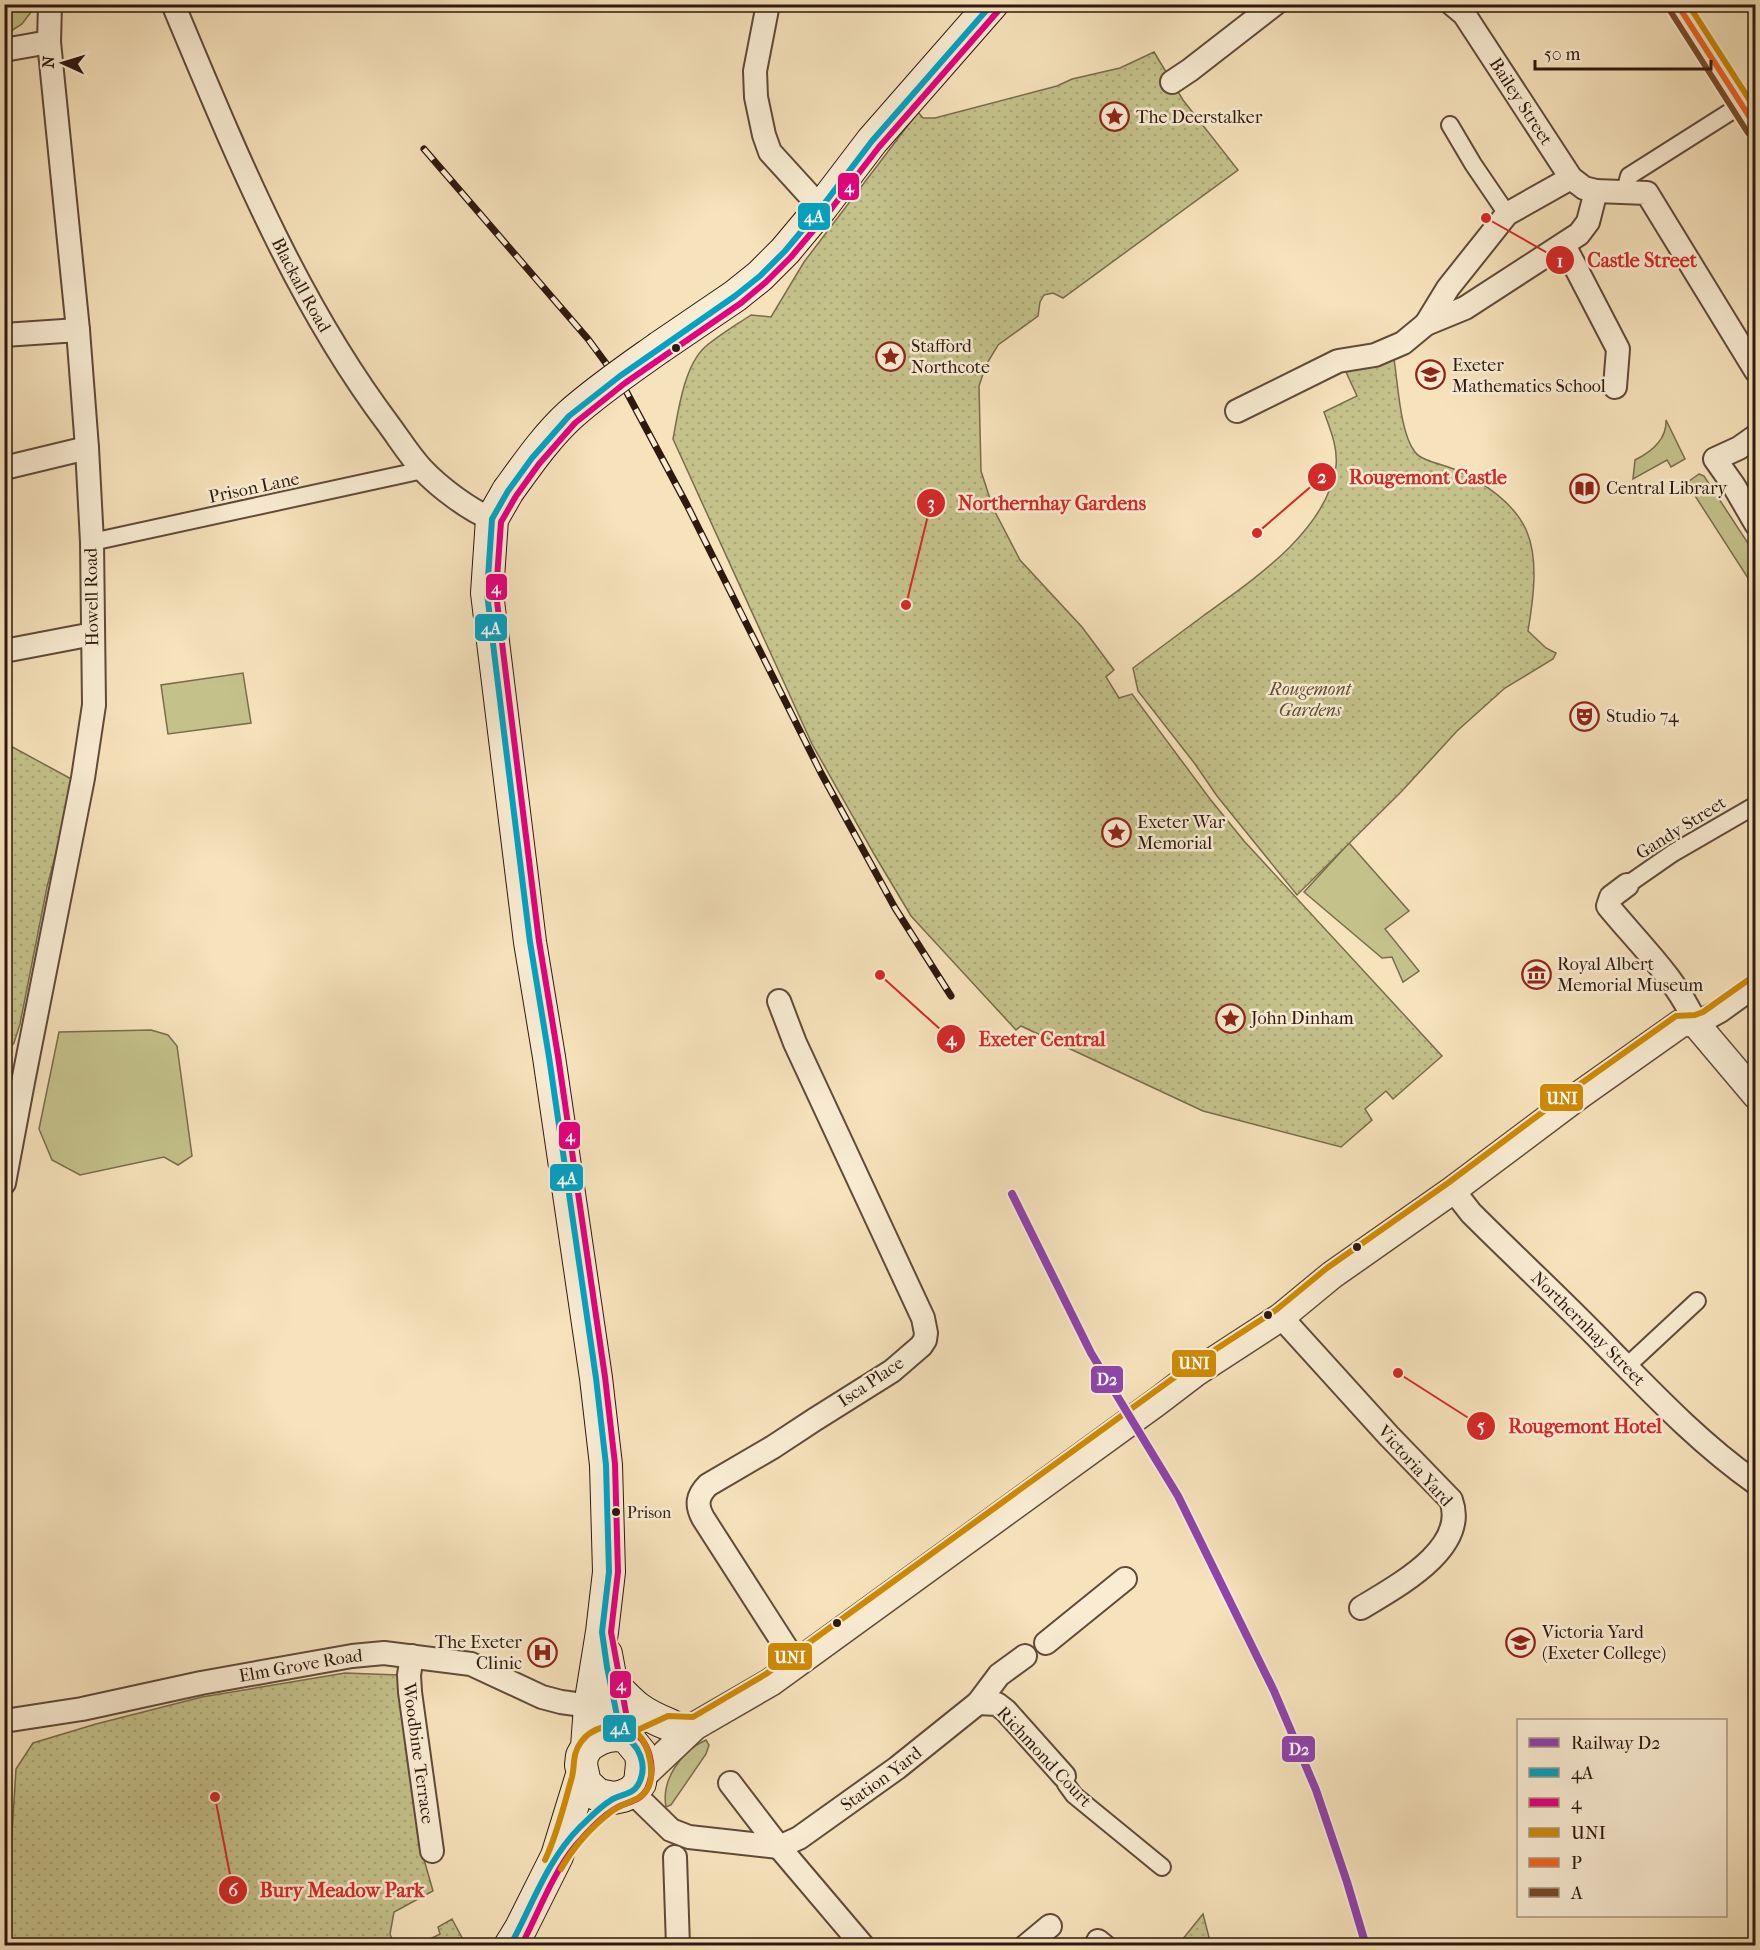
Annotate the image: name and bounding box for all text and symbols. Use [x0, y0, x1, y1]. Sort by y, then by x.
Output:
north arrow [33, 33, 93, 93]
scale bar [1535, 33, 1710, 71]
text: 50 m [1544, 44, 1581, 65]
text: N [39, 54, 58, 69]
street label: Bailey Street [1485, 54, 1557, 149]
place icon: The Deerstalker [1099, 101, 1131, 133]
place label: The Deerstalker [1136, 107, 1263, 128]
line badge: 4 [837, 172, 860, 201]
text: 4 [843, 177, 855, 197]
line badge: 4A [797, 202, 831, 231]
text: 4A [803, 207, 825, 227]
street label: Blackall Road [267, 234, 335, 336]
callout: Castle Street [1545, 241, 1709, 279]
text: Castle Street [1587, 249, 1698, 272]
text: 1 [1557, 251, 1563, 272]
place label: Stafford Northcote [911, 336, 990, 378]
place icon: Stafford Northcote [874, 340, 906, 372]
unlabelled marker [670, 342, 682, 354]
place label: Exeter Mathematics School [1452, 355, 1606, 397]
school or university icon: Exeter Mathematics School [1415, 359, 1447, 391]
callout: Rougemont Castle [1307, 458, 1519, 496]
text: Rougemont Castle [1349, 466, 1507, 489]
text: 2 [1317, 467, 1327, 488]
street label: Prison Lane [207, 468, 301, 508]
library icon: Central Library [1569, 472, 1601, 504]
place label: Central Library [1606, 478, 1729, 499]
callout: Northernhay Gardens [916, 484, 1158, 522]
text: Northernhay Gardens [958, 492, 1147, 515]
text: 3 [927, 493, 935, 514]
street label: Howell Road [81, 547, 103, 646]
line badge: 4 [485, 573, 508, 601]
text: 4 [490, 578, 502, 598]
line badge: 4A [474, 613, 508, 642]
text: 4A [480, 619, 502, 639]
park label: Rougemont Gardens [1268, 679, 1353, 721]
theatre icon: Studio 74 [1569, 700, 1601, 732]
place label: Studio 74 [1606, 706, 1679, 727]
street label: Gandy Street [1632, 792, 1730, 864]
place label: Exeter War Memorial [1137, 812, 1226, 854]
place icon: Exeter War Memorial [1100, 816, 1132, 848]
place label: Royal Albert Memorial Museum [1557, 954, 1703, 996]
museum icon: Royal Albert Memorial Museum [1520, 958, 1552, 990]
place icon: John Dinham [1214, 1002, 1246, 1034]
place label: John Dinham [1249, 1008, 1354, 1029]
callout: Exeter Central [936, 1020, 1118, 1058]
text: Exeter Central [978, 1028, 1106, 1051]
text: 4 [945, 1029, 958, 1050]
line badge: UNI [1539, 1083, 1584, 1112]
text: UNI [1546, 1089, 1578, 1108]
line badge: 4 [558, 1121, 581, 1150]
text: 4 [564, 1126, 576, 1146]
line badge: 4A [549, 1163, 584, 1192]
text: 4A [556, 1169, 578, 1189]
unlabelled marker [1351, 1241, 1363, 1253]
street label: Northernhay Street [1527, 1267, 1650, 1391]
unlabelled marker [1262, 1309, 1274, 1321]
line badge: UNI [1171, 1349, 1217, 1378]
street label: Isca Place [834, 1352, 908, 1412]
text: UNI [1178, 1354, 1210, 1373]
line badge: D2 [1090, 1365, 1124, 1394]
text: D2 [1097, 1370, 1117, 1389]
callout: Rougemont Hotel [1466, 1407, 1673, 1445]
text: Rougemont Hotel [1508, 1415, 1662, 1438]
text: 5 [1477, 1416, 1485, 1437]
street label: Victoria Yard [1372, 1420, 1457, 1511]
place label: Prison [627, 1503, 672, 1522]
marker: Prison [610, 1506, 622, 1518]
unlabelled marker [831, 1617, 843, 1629]
place label: Victoria Yard (Exeter College) [1541, 1622, 1666, 1664]
school or university icon: Victoria Yard (Exeter College) [1505, 1626, 1537, 1658]
place label: The Exeter Clinic [435, 1632, 522, 1674]
hospital icon: The Exeter Clinic [527, 1636, 559, 1668]
line badge: UNI [767, 1642, 813, 1671]
street label: Elm Grove Road [237, 1645, 364, 1687]
text: UNI [774, 1648, 806, 1667]
line badge: 4 [609, 1670, 632, 1699]
text: 4 [615, 1675, 627, 1695]
street label: Woodbine Terrace [399, 1681, 439, 1825]
street label: Richmond Court [992, 1702, 1096, 1812]
line badge: 4A [602, 1714, 637, 1743]
text: 4A [609, 1719, 631, 1739]
legend [1517, 1719, 1727, 1917]
text: Railway D2 [1571, 1733, 1660, 1754]
line badge: D2 [1281, 1735, 1316, 1763]
text: D2 [1289, 1740, 1309, 1759]
street label: Station Yard [836, 1742, 926, 1816]
text: 4A [1571, 1763, 1594, 1784]
text: 4 [1571, 1793, 1582, 1814]
text: UNI [1571, 1823, 1606, 1844]
text: P [1571, 1853, 1582, 1874]
callout: Bury Meadow Park [218, 1871, 437, 1909]
text: Bury Meadow Park [260, 1879, 425, 1902]
text: 6 [228, 1880, 239, 1901]
text: A [1570, 1883, 1583, 1904]

